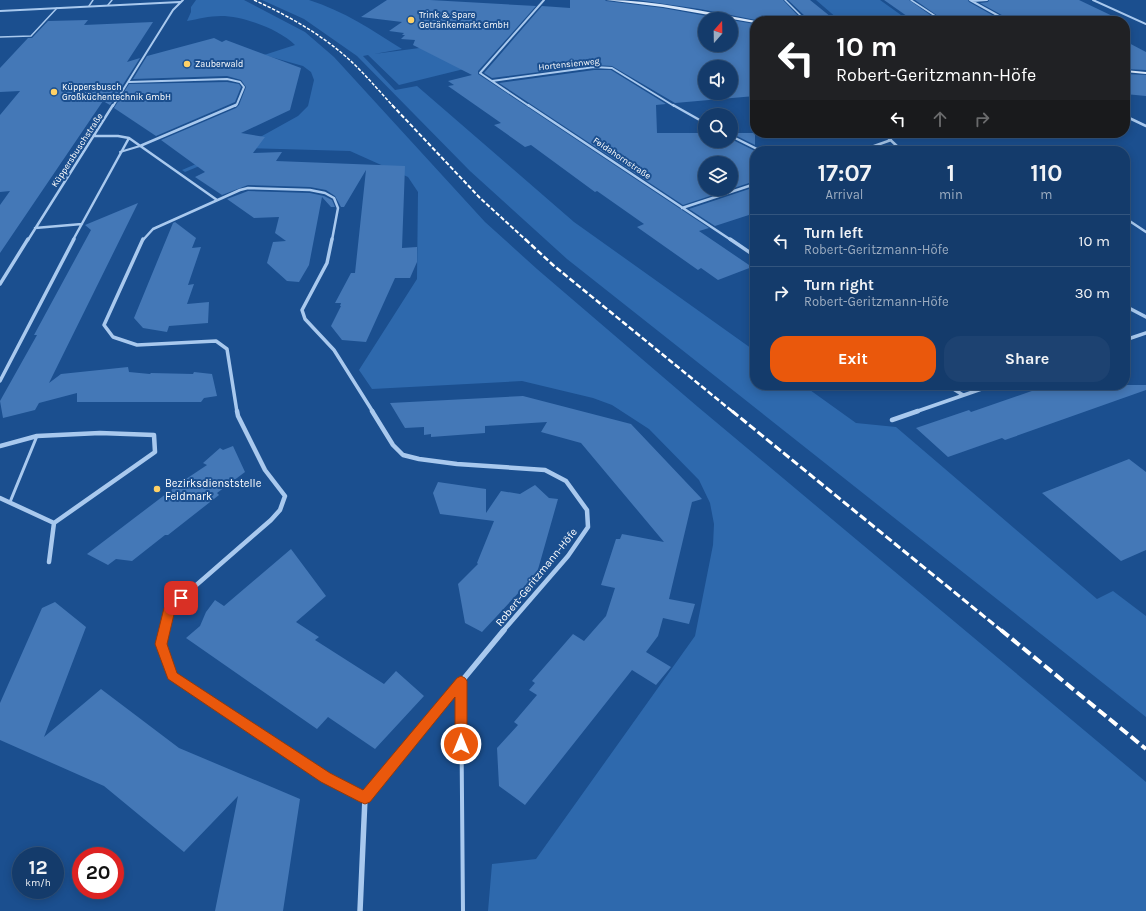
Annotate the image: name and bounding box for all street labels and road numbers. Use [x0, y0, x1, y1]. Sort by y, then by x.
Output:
street label: Hortensienweg [538, 56, 600, 72]
street label: Küppersbuschstraße [49, 111, 105, 189]
street label: Feldahornstraße [591, 135, 653, 181]
street label: Robert-Geritzmann-Höfe [493, 525, 580, 629]

